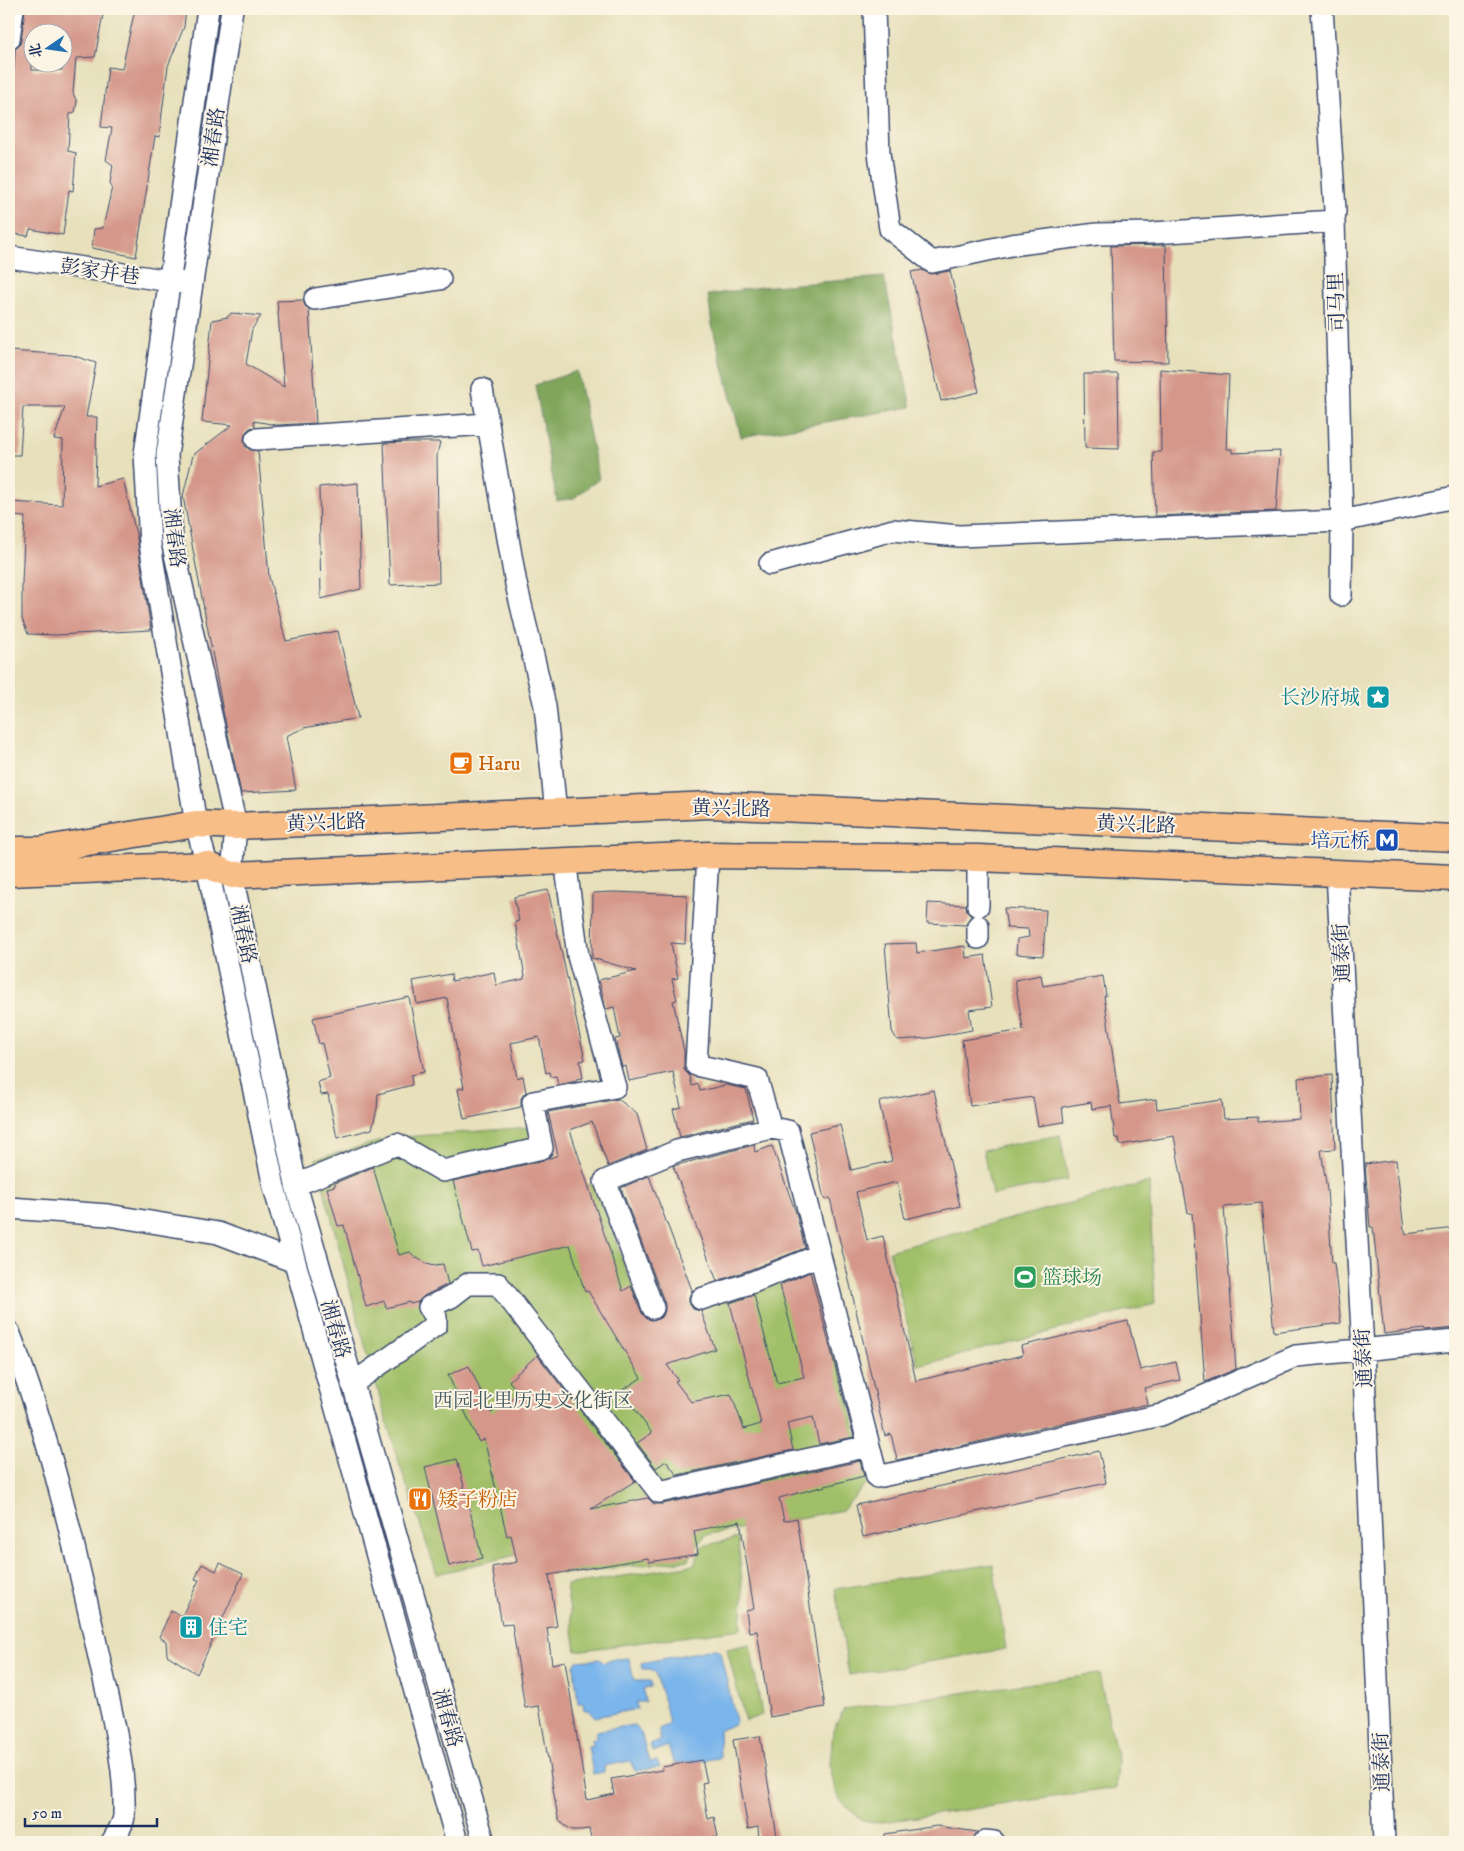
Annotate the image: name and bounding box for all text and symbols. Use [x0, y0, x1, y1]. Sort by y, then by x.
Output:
north arrow [22, 22, 72, 72]
text: 北 [26, 42, 47, 60]
street label: 湘春路 [198, 106, 231, 169]
street label: 彭家并巷 [58, 255, 141, 290]
street label: 司马里 [1324, 272, 1351, 332]
street label: 湘春路 [157, 507, 190, 569]
place icon: 长沙府城 [1365, 684, 1391, 710]
place label: 长沙府城 [1280, 686, 1360, 711]
cafe icon: Haru [448, 750, 474, 776]
place label: Haru [478, 752, 520, 777]
street label: 黄兴北路 [691, 796, 771, 823]
street label: 黄兴北路 [286, 810, 366, 837]
street label: 黄兴北路 [1096, 812, 1176, 839]
metro station icon: 培元桥 [1374, 827, 1400, 853]
place label: 培元桥 [1310, 829, 1370, 854]
street label: 湘春路 [224, 902, 261, 966]
street label: 通泰街 [1328, 922, 1357, 984]
sports icon: 篮球场 [1012, 1264, 1038, 1290]
place label: 篮球场 [1042, 1266, 1102, 1291]
street label: 湘春路 [314, 1297, 355, 1362]
street label: 通泰街 [1350, 1327, 1379, 1389]
park label: 西园北里历史文化街区 [433, 1389, 633, 1414]
restaurant icon: 矮子粉店 [407, 1486, 433, 1512]
place label: 矮子粉店 [438, 1488, 518, 1513]
building icon: 住宅 [178, 1614, 204, 1640]
place label: 住宅 [208, 1616, 248, 1641]
street label: 湘春路 [426, 1686, 467, 1751]
street label: 通泰街 [1369, 1732, 1396, 1792]
scale bar [25, 1796, 158, 1828]
text: 50 m [32, 1804, 62, 1823]

